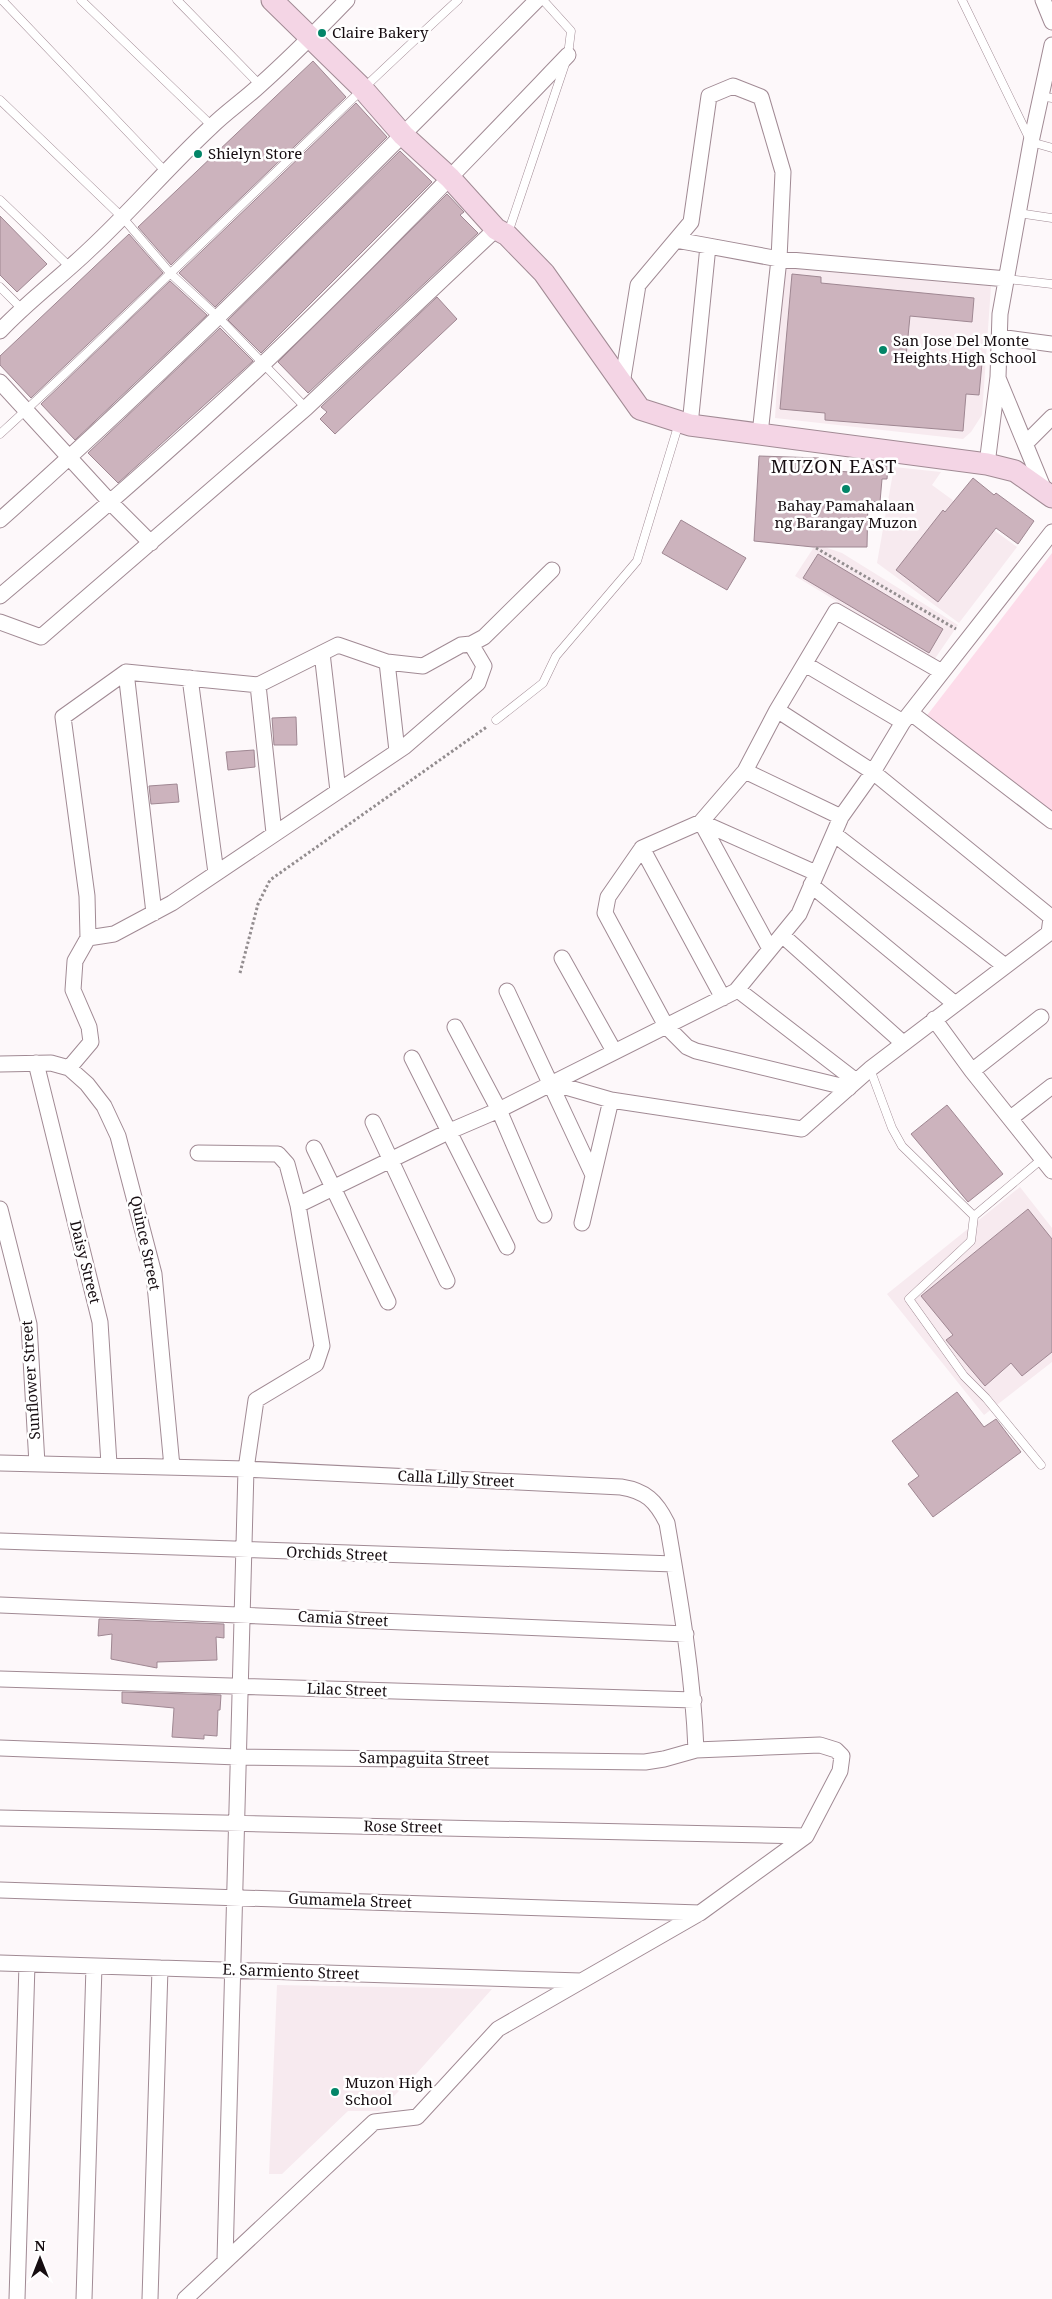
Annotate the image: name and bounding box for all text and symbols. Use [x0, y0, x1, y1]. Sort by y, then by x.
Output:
place label: Claire Bakery [332, 22, 429, 42]
marker: Claire Bakery [316, 27, 328, 39]
place label: Shielyn Store [208, 143, 302, 163]
marker: Shielyn Store [192, 148, 204, 160]
place label: San Jose Del Monte Heights High School [893, 330, 1037, 367]
marker: San Jose Del Monte Heights High School [877, 344, 889, 356]
district label: MUZON EAST [771, 454, 897, 478]
marker: Bahay Pamahalaan ng Barangay Muzon [840, 483, 852, 495]
place label: Bahay Pamahalaan ng Barangay Muzon [775, 495, 918, 532]
street label: Quince Street [126, 1194, 166, 1292]
street label: Daisy Street [66, 1218, 106, 1305]
street label: Sunflower Street [16, 1320, 44, 1440]
street label: Calla Lilly Street [397, 1465, 515, 1491]
street label: Orchids Street [286, 1541, 388, 1565]
street label: Camia Street [297, 1606, 389, 1630]
street label: Lilac Street [307, 1678, 388, 1700]
street label: Sampaguita Street [359, 1747, 489, 1769]
street label: Rose Street [363, 1815, 443, 1837]
street label: Gumamela Street [288, 1888, 412, 1912]
street label: E. Sarmiento Street [222, 1959, 360, 1983]
place label: Muzon High School [345, 2072, 433, 2109]
marker: Muzon High School [329, 2086, 341, 2098]
north arrow [15, 2234, 65, 2284]
text: N [34, 2236, 46, 2255]

